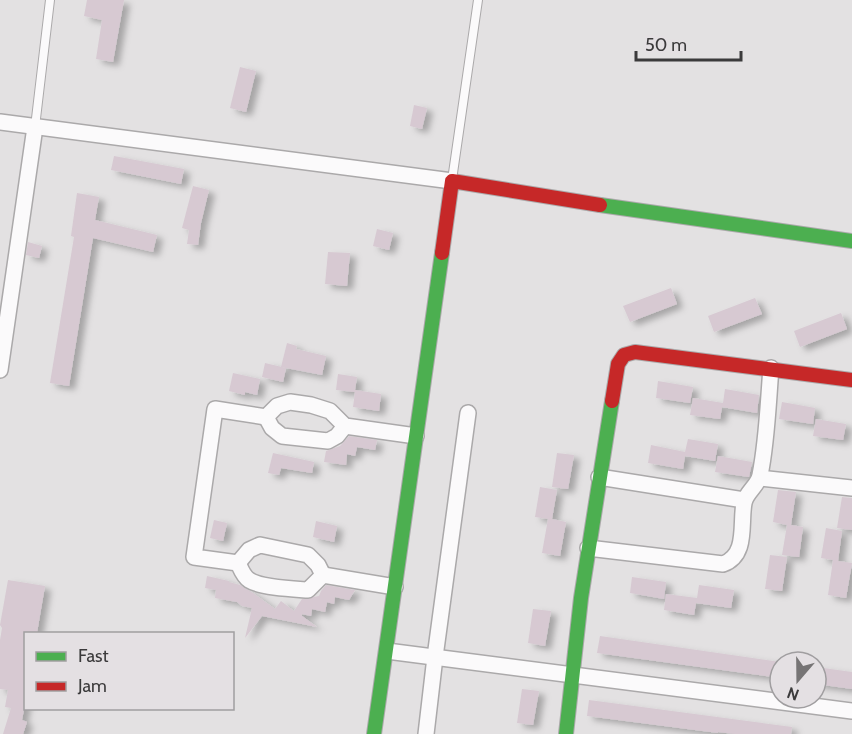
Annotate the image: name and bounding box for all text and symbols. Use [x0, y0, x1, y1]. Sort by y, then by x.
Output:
scale bar [636, 24, 741, 62]
text: 50 m [645, 34, 687, 56]
legend [24, 632, 234, 710]
text: Fast [78, 645, 109, 667]
north arrow [768, 650, 828, 710]
text: Jam [77, 675, 107, 697]
text: N [784, 683, 802, 704]

